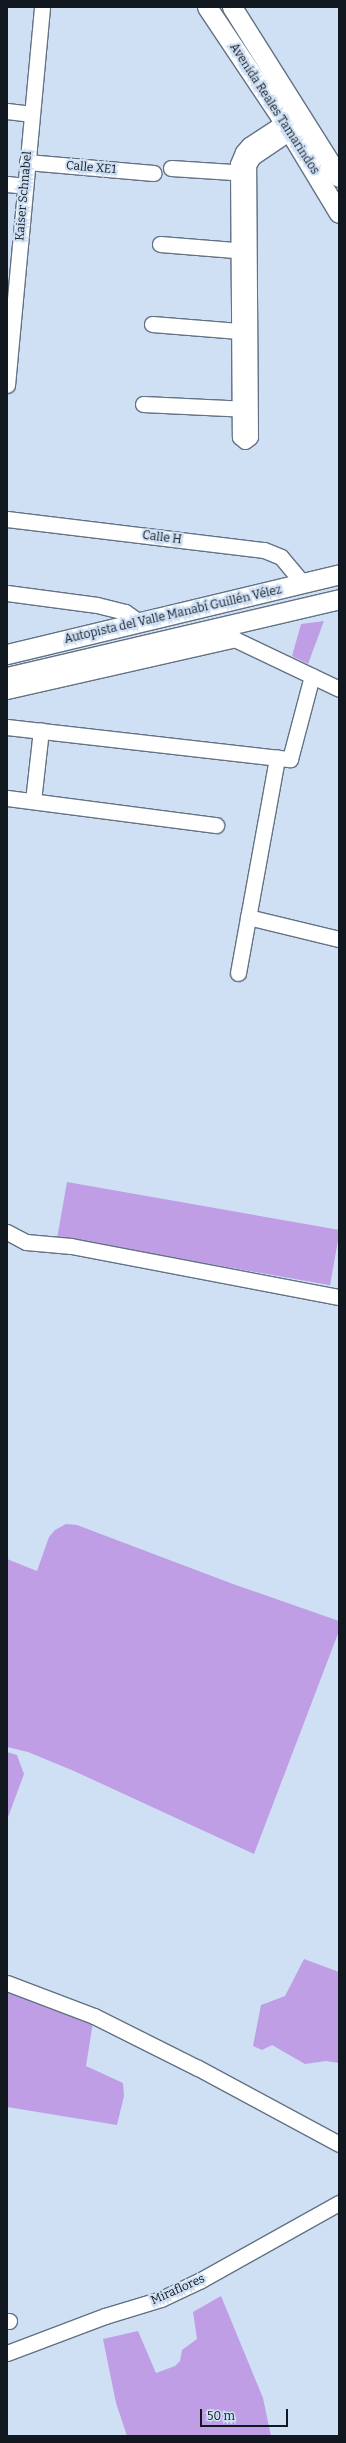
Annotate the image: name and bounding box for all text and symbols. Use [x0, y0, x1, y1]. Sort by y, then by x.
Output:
street label: Avenida Reales Tamarindos [226, 41, 322, 177]
street label: Kaiser Schnabel [13, 151, 35, 241]
street label: Calle XE1 [65, 159, 117, 177]
street label: Calle H [142, 528, 182, 548]
street label: Autopista del Valle Manabí Guillén Vélez [63, 583, 283, 647]
street label: Miraflores [149, 2272, 207, 2308]
scale bar [202, 2401, 290, 2427]
text: 50 m [207, 2409, 235, 2423]

